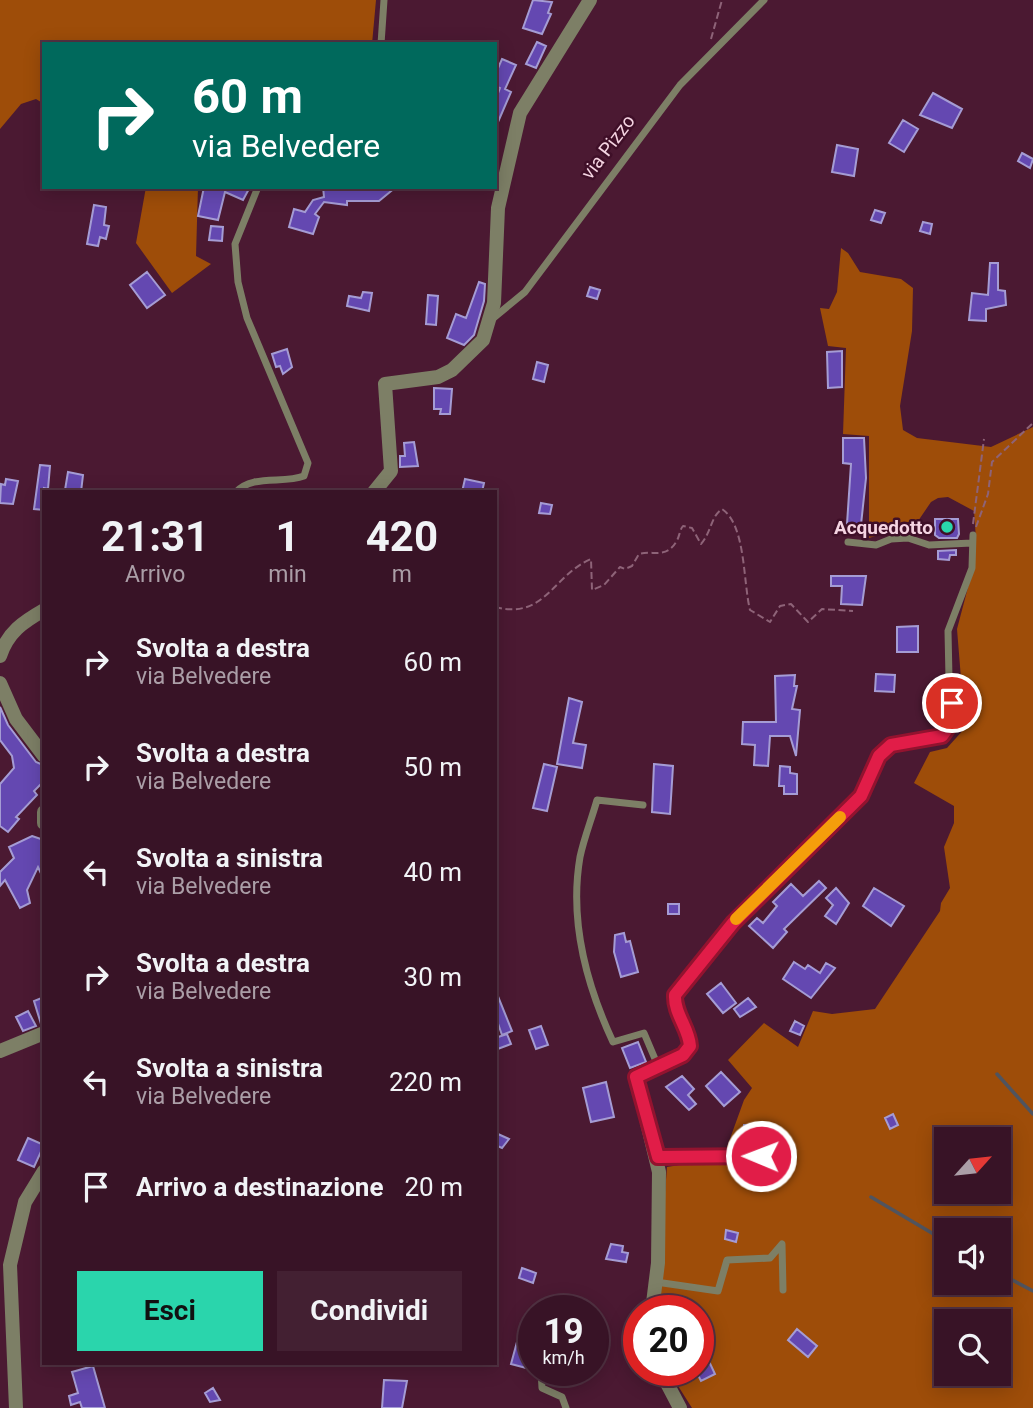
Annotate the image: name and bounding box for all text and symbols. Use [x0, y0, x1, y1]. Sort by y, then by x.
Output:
text: 60 m [192, 68, 303, 125]
icon: right [77, 70, 168, 161]
street label: via Pizzo [576, 110, 640, 184]
text: via Belvedere [192, 127, 380, 165]
text: 21:31 [101, 512, 209, 561]
text: 1 [275, 512, 300, 561]
text: 420 [366, 512, 438, 561]
place label: Acquedotto [834, 516, 933, 539]
marker: Acquedotto [939, 519, 955, 535]
text: Arrivo [125, 561, 185, 588]
text: min [268, 561, 307, 588]
text: m [392, 561, 412, 588]
text: Svolta a destra [136, 633, 310, 663]
icon: right [77, 643, 115, 681]
text: 60 m [404, 647, 462, 677]
text: via Belvedere [136, 663, 271, 690]
pin [922, 673, 982, 733]
icon: arrive [933, 684, 971, 722]
text: Svolta a destra [136, 738, 310, 768]
icon: right [77, 748, 115, 786]
text: 50 m [404, 752, 462, 782]
text: via Belvedere [136, 768, 271, 795]
text: Svolta a sinistra [136, 843, 323, 873]
icon: left [77, 853, 115, 891]
text: 40 m [404, 857, 462, 887]
text: via Belvedere [136, 873, 271, 900]
text: Svolta a destra [136, 948, 310, 978]
icon: right [77, 958, 115, 996]
text: 30 m [404, 962, 462, 992]
text: via Belvedere [136, 978, 271, 1005]
text: Svolta a sinistra [136, 1053, 323, 1083]
icon: left [77, 1063, 115, 1101]
text: 220 m [389, 1067, 462, 1097]
text: via Belvedere [136, 1083, 271, 1110]
position arrow [724, 1119, 798, 1193]
north arrow [934, 1127, 1012, 1204]
map controls [934, 1127, 1011, 1386]
icon: arrive [77, 1168, 115, 1206]
text: Arrivo a destinazione [136, 1172, 383, 1202]
text: 20 m [404, 1172, 463, 1202]
button: sound [934, 1218, 1011, 1295]
button: Esci [77, 1271, 263, 1351]
button: Condividi [277, 1271, 462, 1351]
speed limit sign: 20 [623, 1295, 714, 1386]
button: search [934, 1309, 1011, 1386]
text: 19 [543, 1311, 584, 1352]
text: km/h [542, 1347, 585, 1368]

